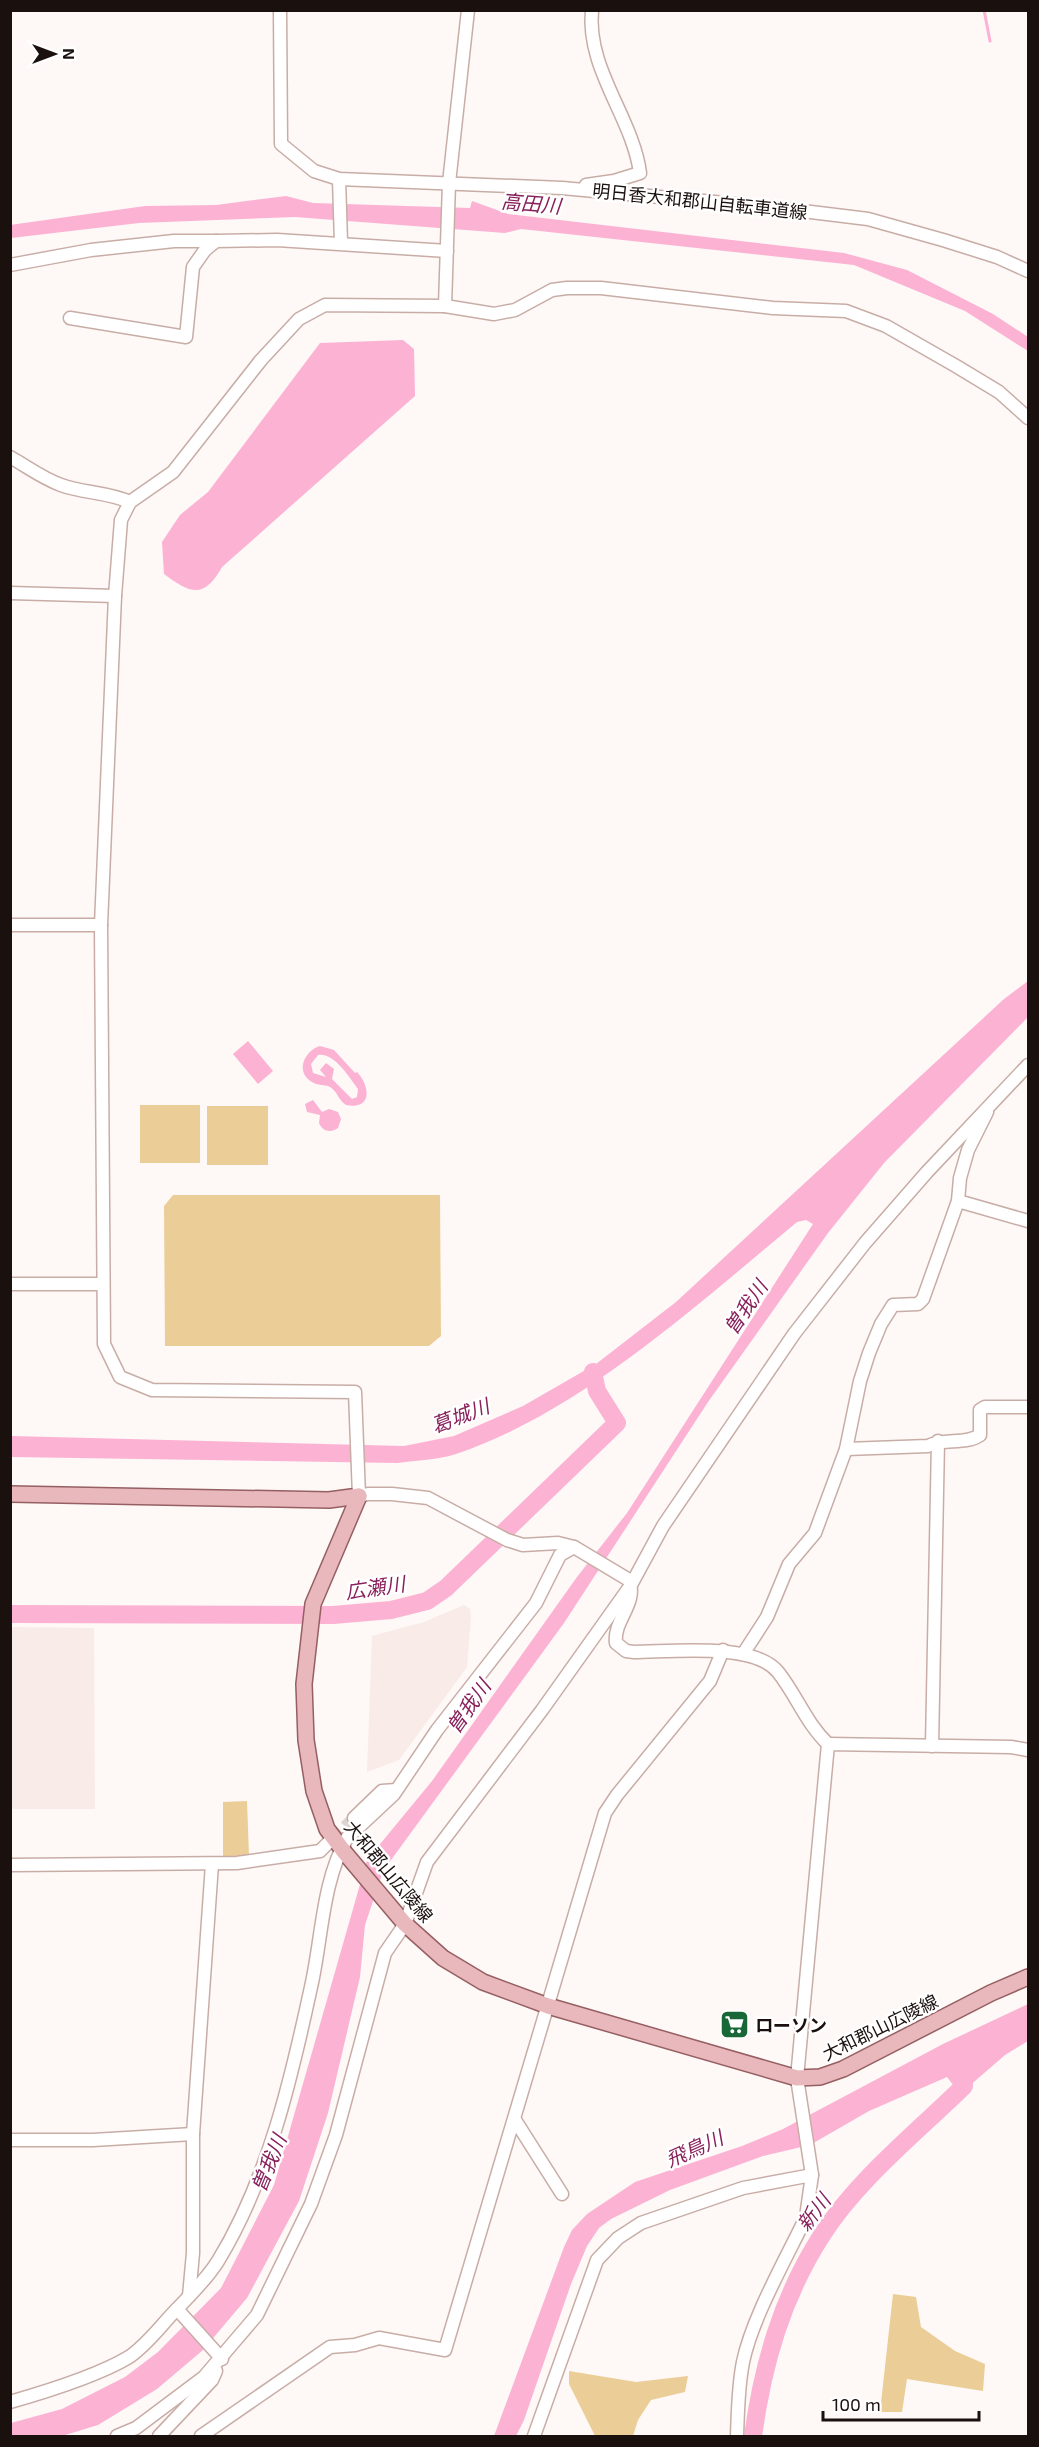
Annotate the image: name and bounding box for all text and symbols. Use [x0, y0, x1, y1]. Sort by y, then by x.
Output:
north arrow [24, 24, 84, 84]
text: N [60, 48, 79, 60]
street label: 明日香大和郡山自転車道線 [591, 179, 809, 223]
water label: 高田川 [500, 188, 564, 218]
water label: 曽我川 [718, 1274, 773, 1339]
water label: 葛城川 [428, 1392, 494, 1437]
water label: 広瀬川 [344, 1571, 408, 1603]
water label: 曽我川 [441, 1673, 496, 1737]
street label: 大和郡山広陵線 [340, 1816, 438, 1926]
street label: 大和郡山広陵線 [819, 1989, 941, 2065]
supermarket icon: ローソン [718, 2009, 750, 2041]
place label: ローソン [755, 2014, 827, 2036]
water label: 飛鳥川 [662, 2124, 728, 2171]
water label: 曽我川 [246, 2129, 291, 2195]
water label: 新川 [791, 2187, 836, 2235]
scale bar [823, 2384, 979, 2422]
text: 100 m [832, 2393, 881, 2415]

